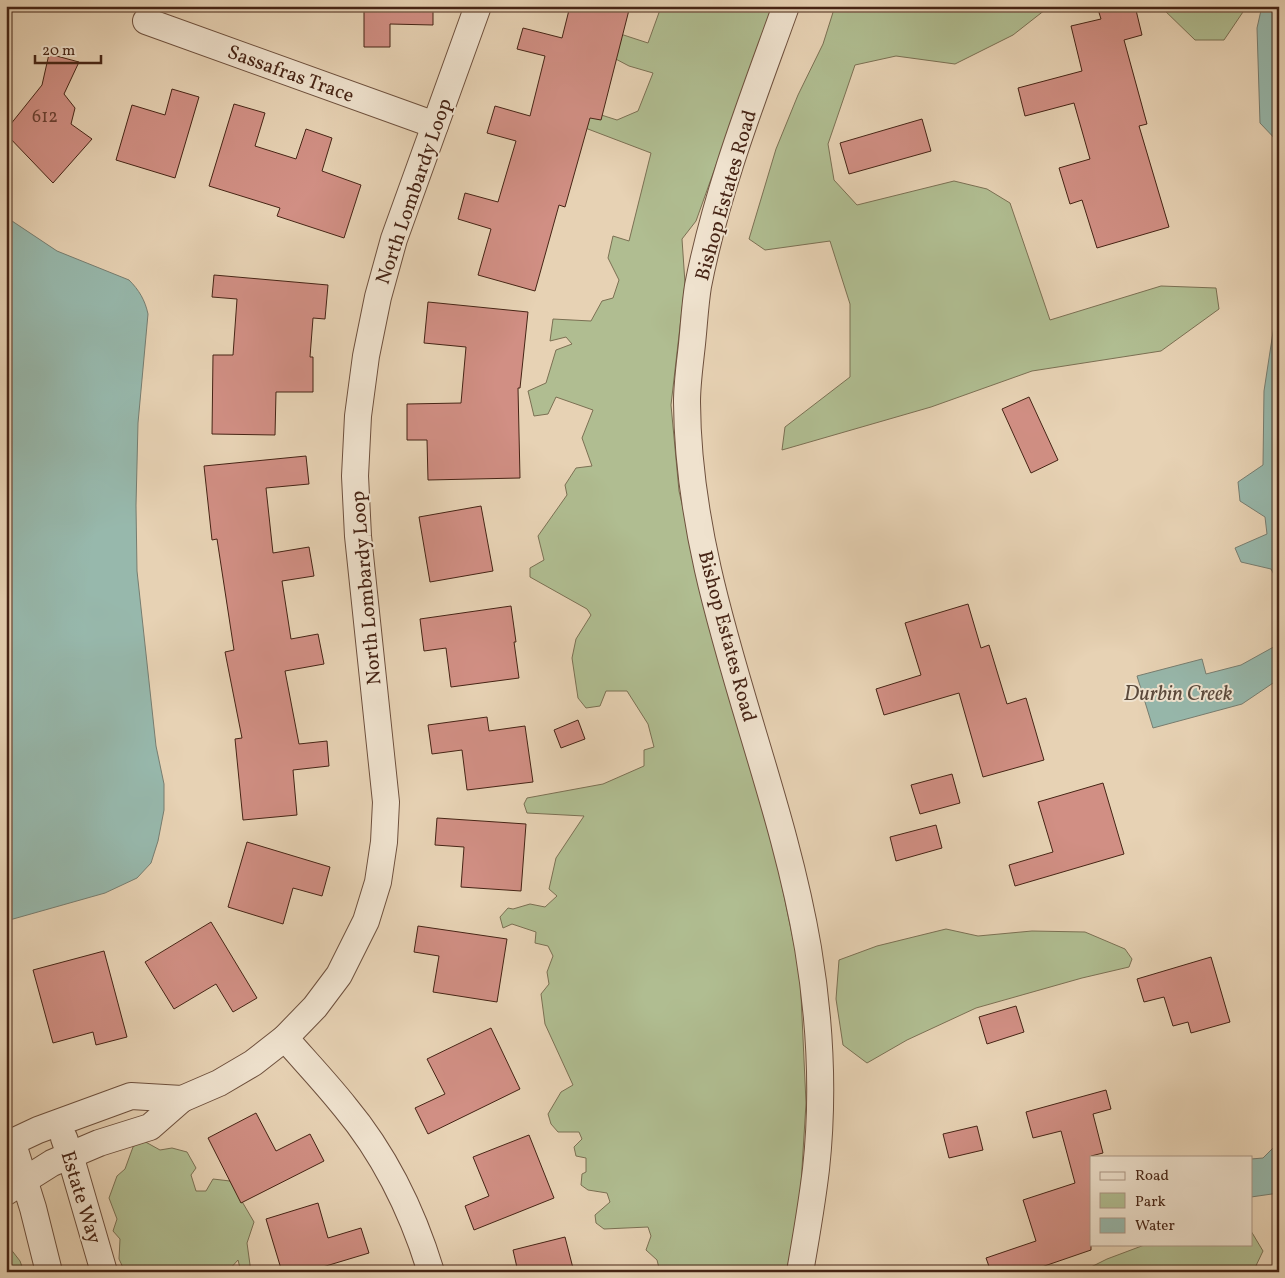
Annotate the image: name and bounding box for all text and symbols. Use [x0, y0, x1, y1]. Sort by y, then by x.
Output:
scale bar [35, 32, 101, 64]
street label: Sassafras Trace [223, 39, 358, 111]
text: 20 m [42, 41, 75, 62]
street label: North Lombardy Loop [370, 95, 460, 288]
house number: 612 [32, 105, 58, 130]
street label: Bishop Estates Road [689, 107, 765, 284]
street label: North Lombardy Loop [345, 489, 389, 686]
street label: Bishop Estates Road [690, 548, 762, 725]
water label: Durbin Creek [1124, 680, 1233, 709]
street label: Estate Way [53, 1148, 108, 1248]
legend [1090, 1156, 1252, 1246]
text: Road [1135, 1166, 1169, 1187]
text: Park [1135, 1192, 1166, 1213]
text: Water [1135, 1216, 1175, 1237]

